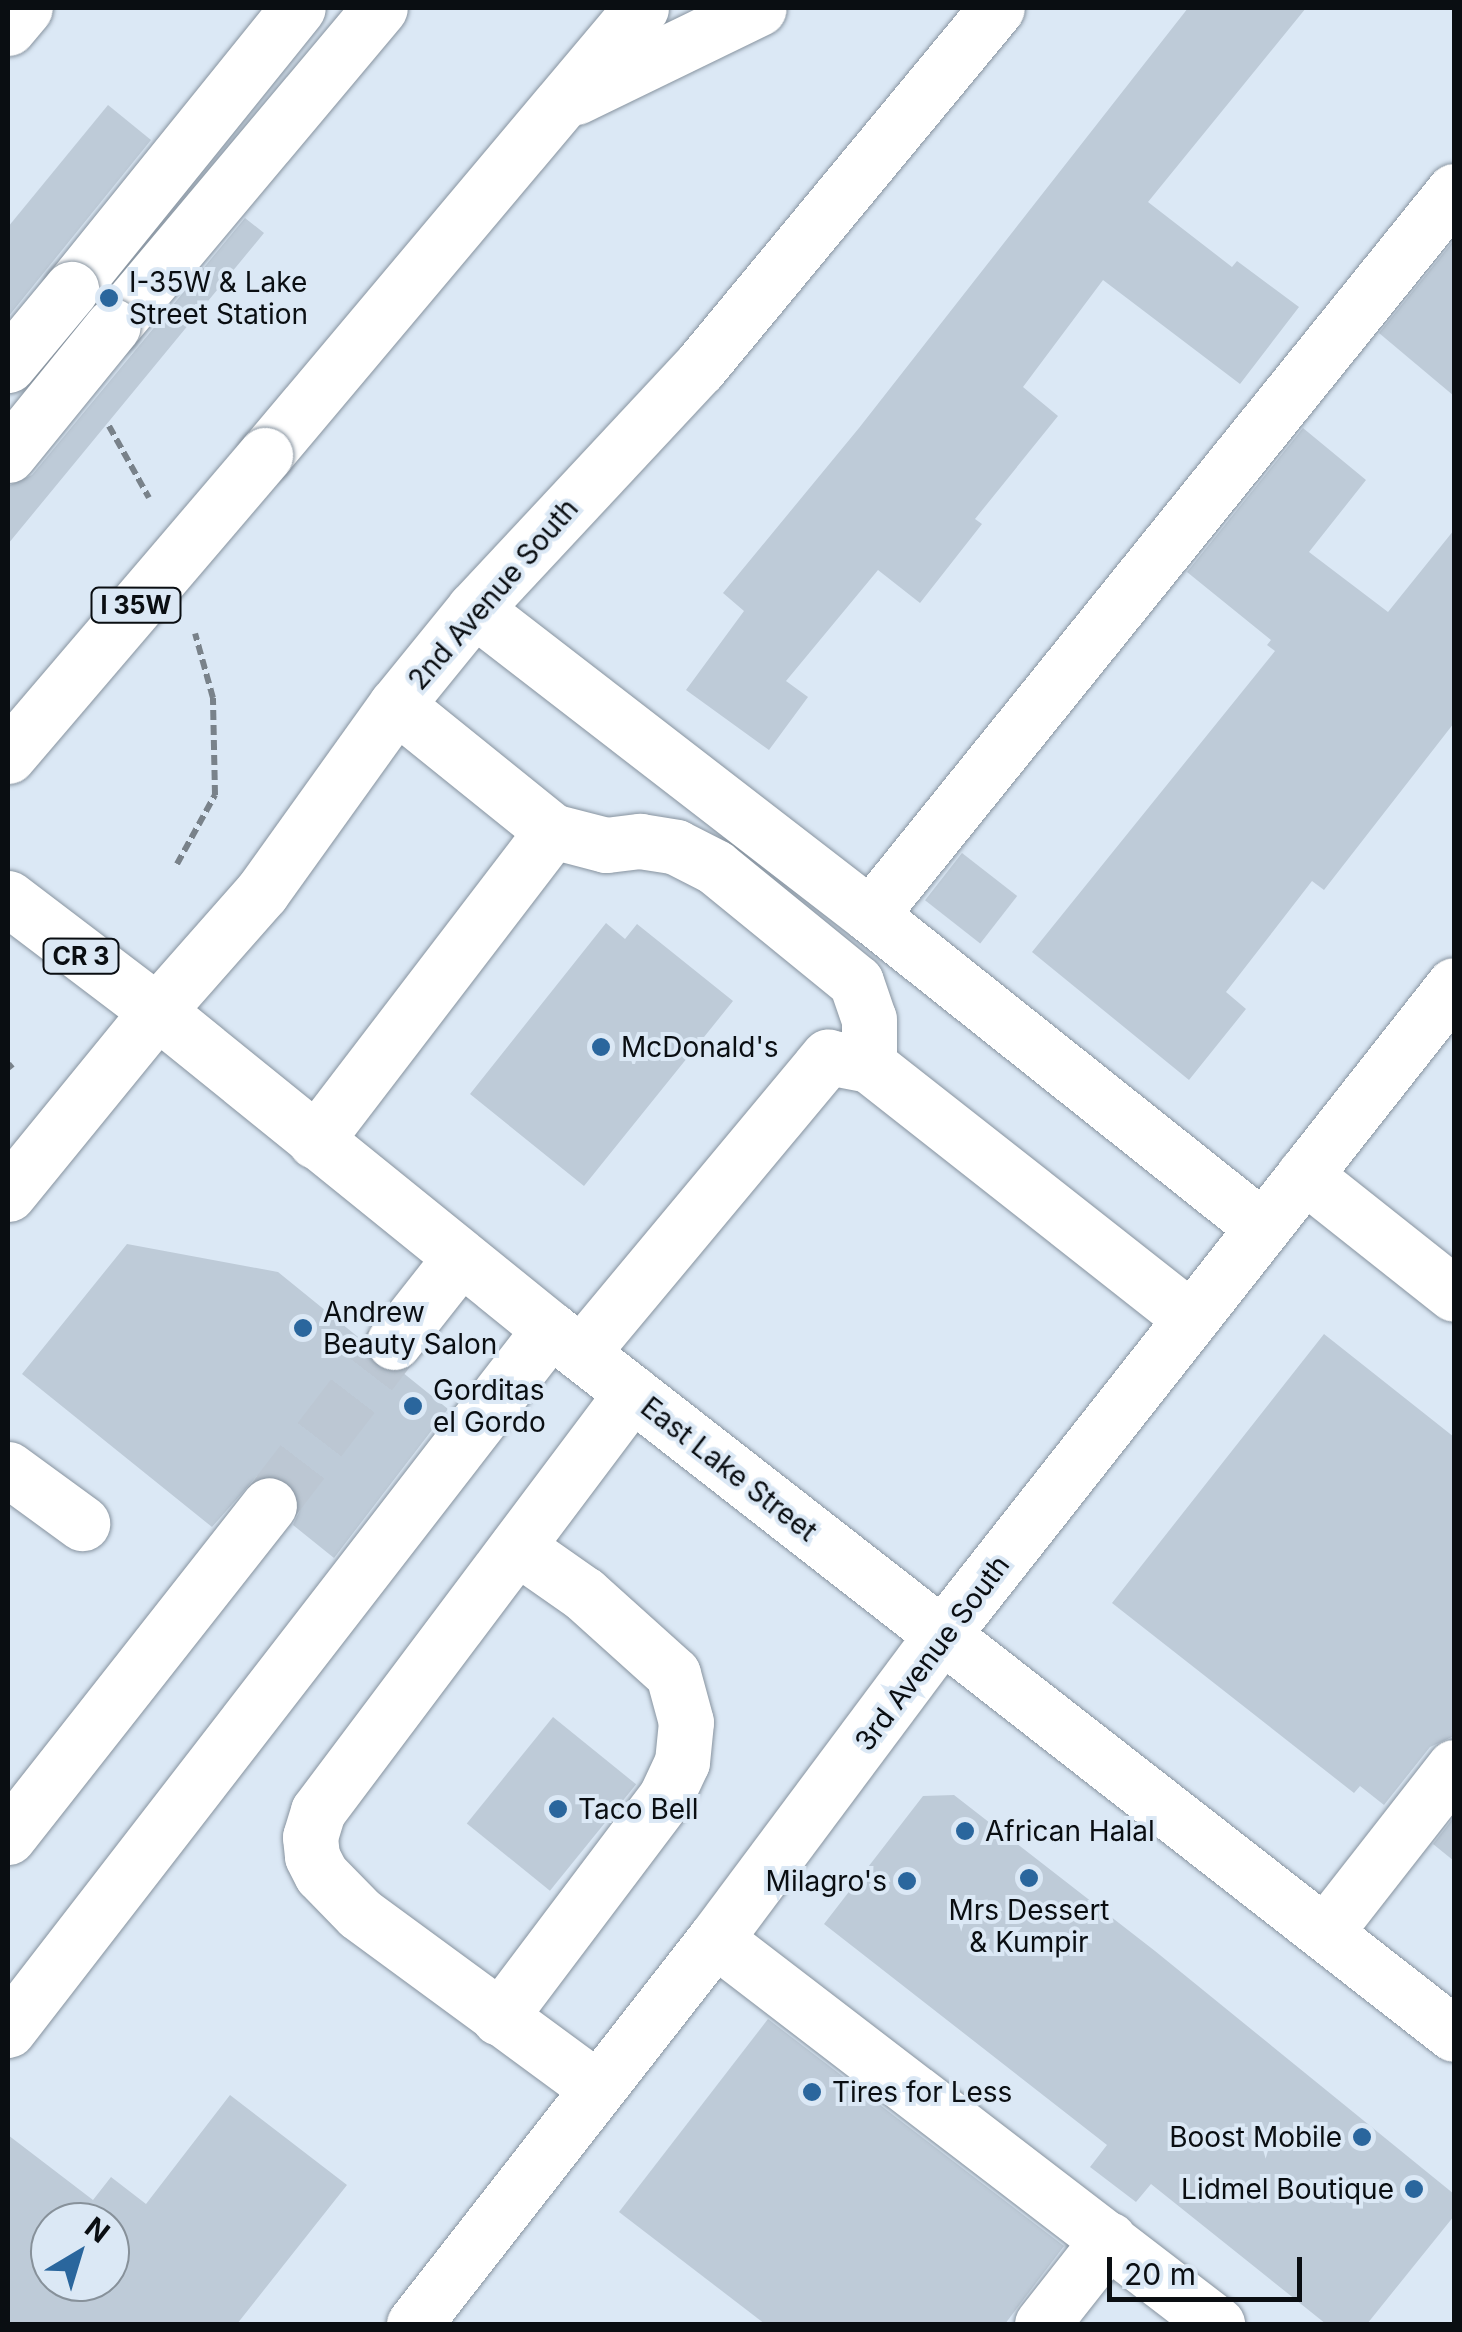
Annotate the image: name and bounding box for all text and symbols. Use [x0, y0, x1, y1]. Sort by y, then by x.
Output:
place label: I-35W & Lake Street Station [129, 265, 308, 331]
marker: I-35W & Lake Street Station [98, 287, 120, 309]
street label: 2nd Avenue South [401, 492, 585, 696]
road number: I 35W [88, 585, 184, 625]
road number: CR 3 [41, 936, 121, 976]
place label: McDonald's [621, 1030, 779, 1064]
marker: McDonald's [590, 1036, 612, 1058]
place label: Andrew Beauty Salon [323, 1295, 497, 1361]
marker: Andrew Beauty Salon [292, 1317, 314, 1339]
place label: Gorditas el Gordo [433, 1373, 546, 1439]
street label: East Lake Street [634, 1390, 824, 1548]
marker: Gorditas el Gordo [402, 1395, 424, 1417]
street label: 3rd Avenue South [848, 1549, 1016, 1757]
place label: Taco Bell [578, 1792, 699, 1826]
marker: Taco Bell [547, 1798, 569, 1820]
place label: African Halal [985, 1814, 1155, 1848]
marker: African Halal [954, 1820, 976, 1842]
place label: Milagro's [766, 1864, 887, 1898]
marker: Mrs Dessert & Kumpir [1018, 1867, 1040, 1889]
marker: Milagro's [896, 1870, 918, 1892]
place label: Mrs Dessert & Kumpir [948, 1893, 1110, 1959]
place label: Tires for Less [832, 2075, 1012, 2109]
marker: Tires for Less [801, 2081, 823, 2103]
place label: Boost Mobile [1169, 2120, 1342, 2154]
marker: Boost Mobile [1351, 2126, 1373, 2148]
place label: Lidmel Boutique [1181, 2172, 1394, 2206]
marker: Lidmel Boutique [1403, 2178, 1425, 2200]
north arrow [30, 2202, 130, 2302]
text: N [78, 2210, 116, 2250]
scale bar [1112, 2237, 1307, 2299]
text: 20 m [1124, 2256, 1196, 2292]

